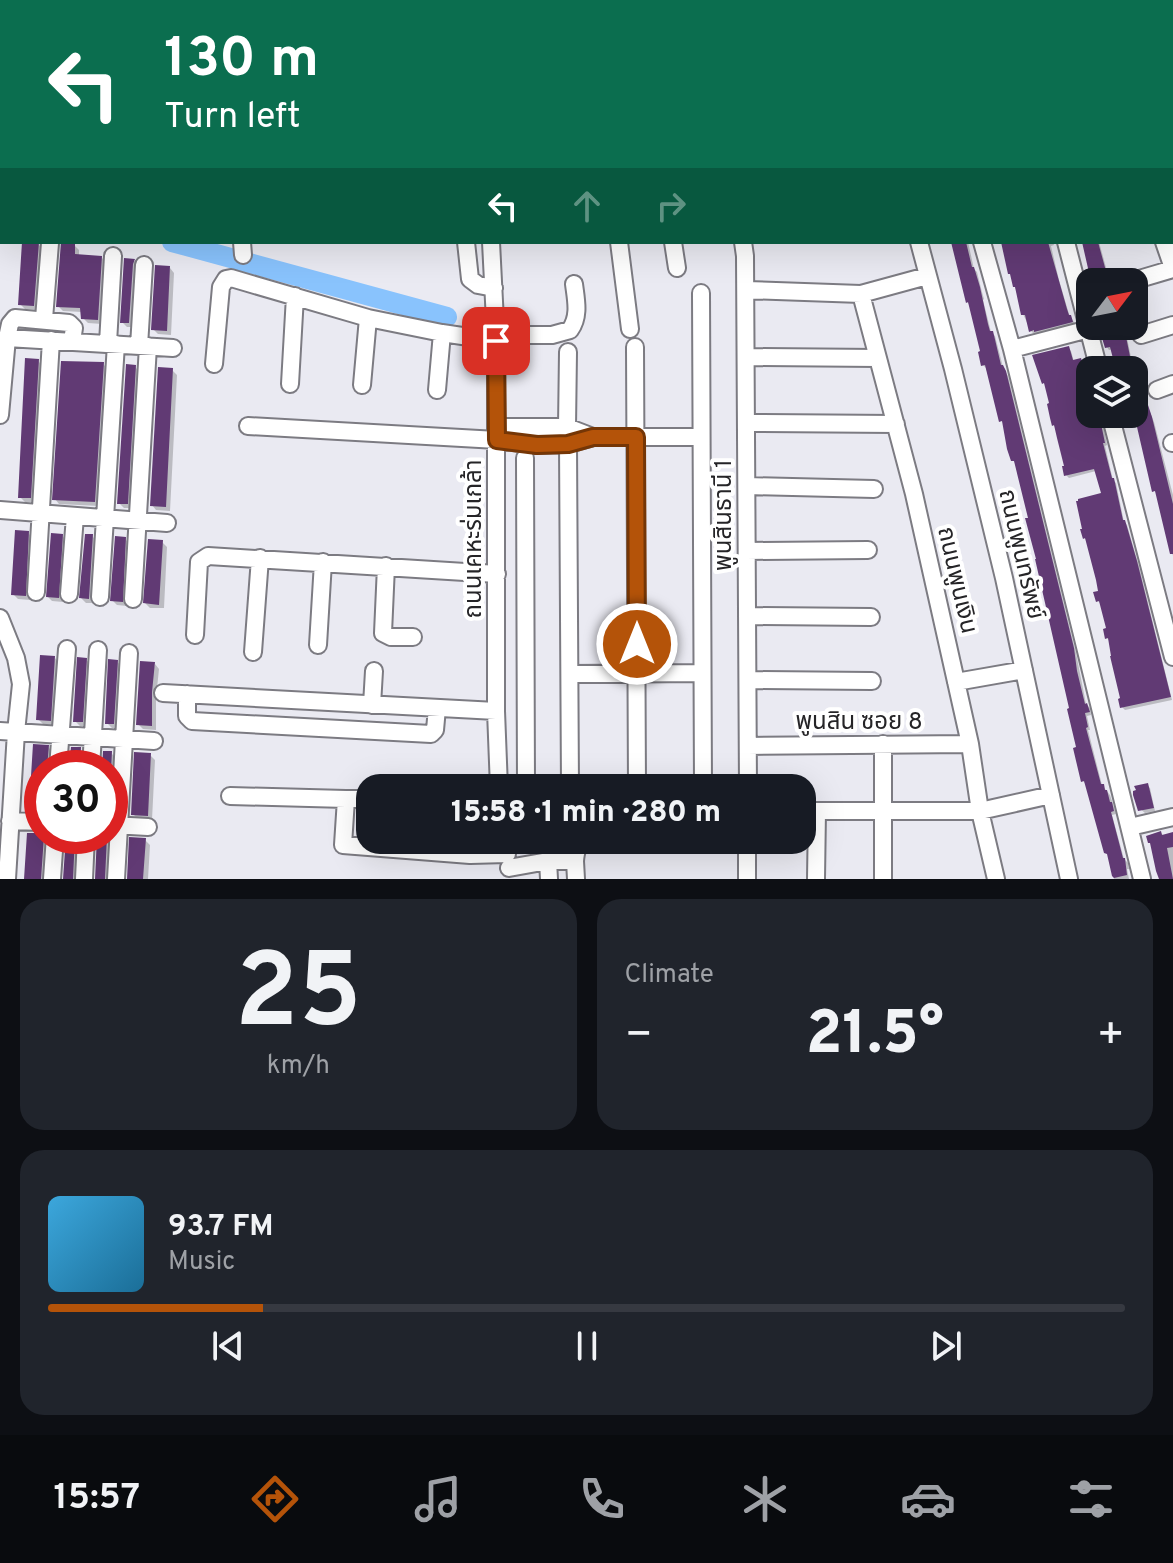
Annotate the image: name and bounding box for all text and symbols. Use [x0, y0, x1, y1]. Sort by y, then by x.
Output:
text: 130 m [164, 26, 319, 96]
icon: left [32, 32, 136, 136]
text: Turn left [164, 95, 301, 141]
icon: left [481, 184, 525, 228]
icon: ahead [565, 184, 609, 228]
icon: right [649, 184, 693, 228]
north arrow [1076, 268, 1148, 340]
map controls [1076, 268, 1148, 428]
pin [462, 307, 530, 375]
icon: arrive [474, 319, 518, 363]
button: layers [1076, 356, 1148, 428]
street label: ถนนเคหะร่มเกล้า [459, 459, 490, 619]
street label: พูนสินธานี 1 [710, 459, 740, 571]
street label: ถนนพูนทรัพย์ [991, 487, 1050, 623]
street label: ถนนพูนเงิน [929, 524, 983, 637]
position arrow [595, 602, 679, 686]
street label: พูนสิน ซอย 8 [795, 708, 923, 738]
speed limit sign: 30 [24, 750, 128, 854]
text: 15:58 · 1 min · 280 m [451, 795, 721, 832]
text: 25 [235, 932, 362, 1064]
text: Climate [625, 959, 714, 992]
text: 21.5° [806, 999, 944, 1075]
text: − [625, 1009, 653, 1065]
text: + [1097, 1009, 1125, 1065]
text: km/h [267, 1050, 330, 1083]
text: 93.7 FM [168, 1209, 274, 1246]
text: Music [168, 1246, 235, 1279]
icon: previous [206, 1324, 250, 1368]
icon: pause [565, 1324, 609, 1368]
icon: next [924, 1324, 968, 1368]
icon: directions [247, 1471, 303, 1527]
icon: music [410, 1471, 466, 1527]
icon: phone [574, 1471, 630, 1527]
icon: climate [737, 1471, 793, 1527]
icon: car [900, 1471, 956, 1527]
icon: filters [1063, 1471, 1119, 1527]
text: 15:57 [54, 1476, 140, 1522]

